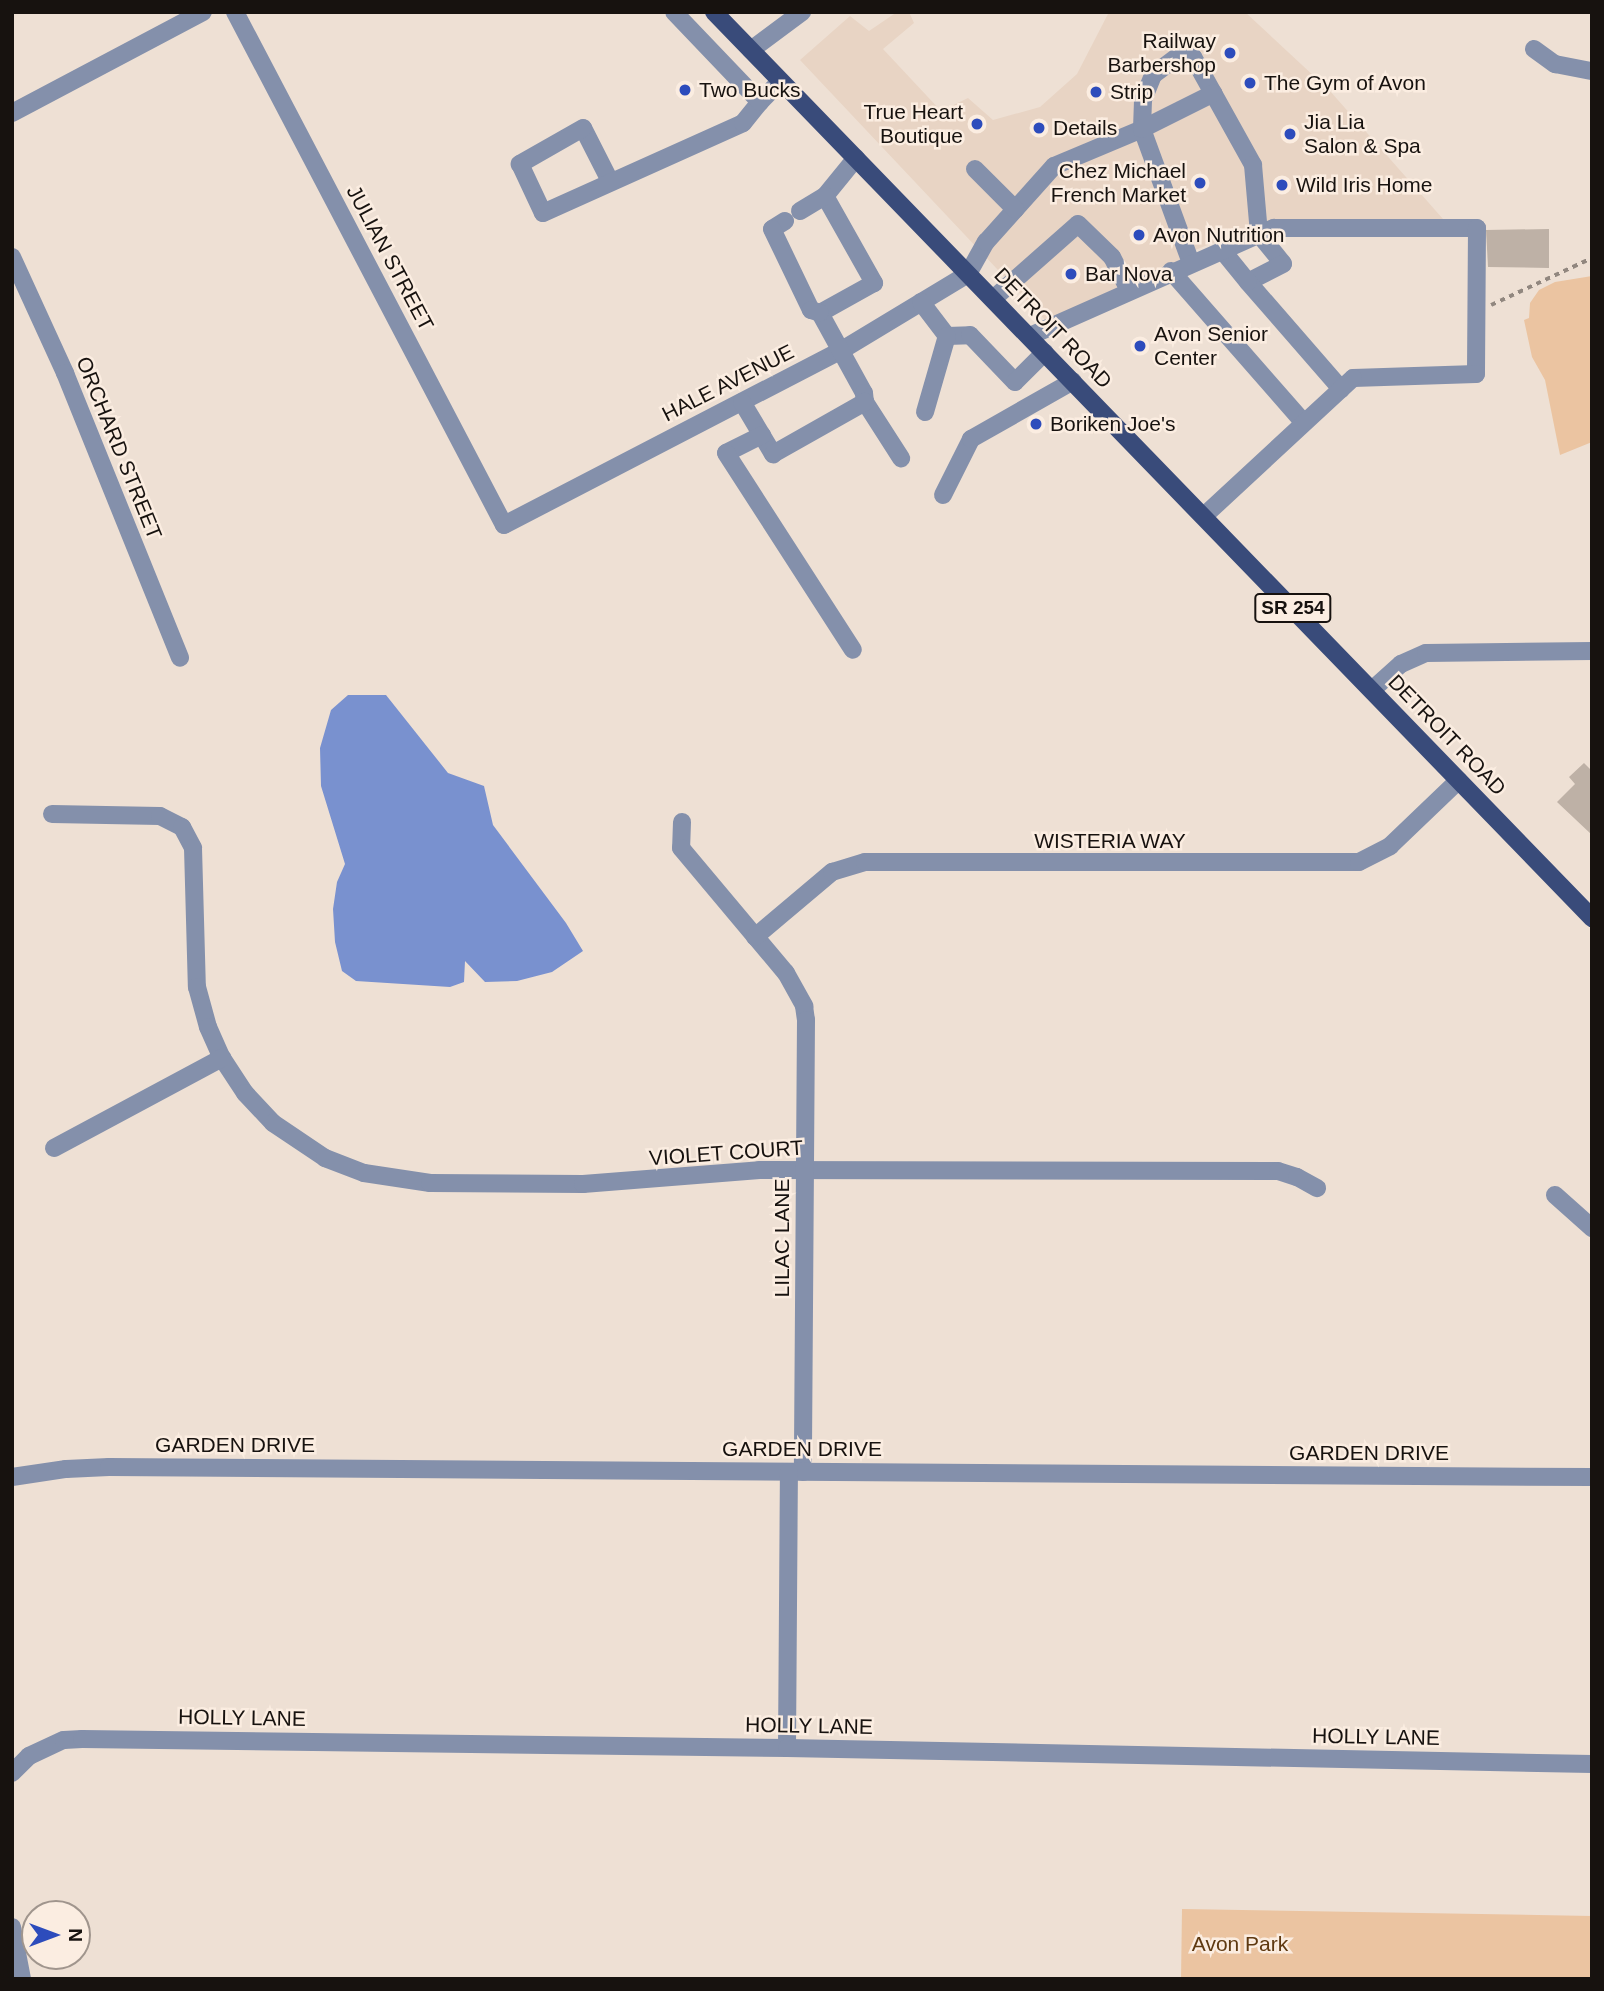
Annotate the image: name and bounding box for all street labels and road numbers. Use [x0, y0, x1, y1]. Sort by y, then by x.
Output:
street label: JULIAN STREET [341, 181, 439, 335]
street label: DETROIT ROAD [989, 262, 1117, 394]
street label: HALE AVENUE [657, 339, 799, 427]
street label: ORCHARD STREET [71, 353, 167, 543]
road number: SR 254 [1253, 593, 1333, 624]
street label: DETROIT ROAD [1383, 669, 1511, 801]
street label: WISTERIA WAY [1034, 828, 1186, 854]
street label: VIOLET COURT [648, 1135, 804, 1171]
street label: LILAC LANE [769, 1178, 795, 1298]
street label: GARDEN DRIVE [155, 1432, 315, 1458]
street label: GARDEN DRIVE [722, 1436, 882, 1462]
street label: GARDEN DRIVE [1289, 1440, 1449, 1466]
street label: HOLLY LANE [178, 1704, 306, 1732]
street label: HOLLY LANE [745, 1712, 873, 1740]
street label: HOLLY LANE [1312, 1723, 1440, 1751]

